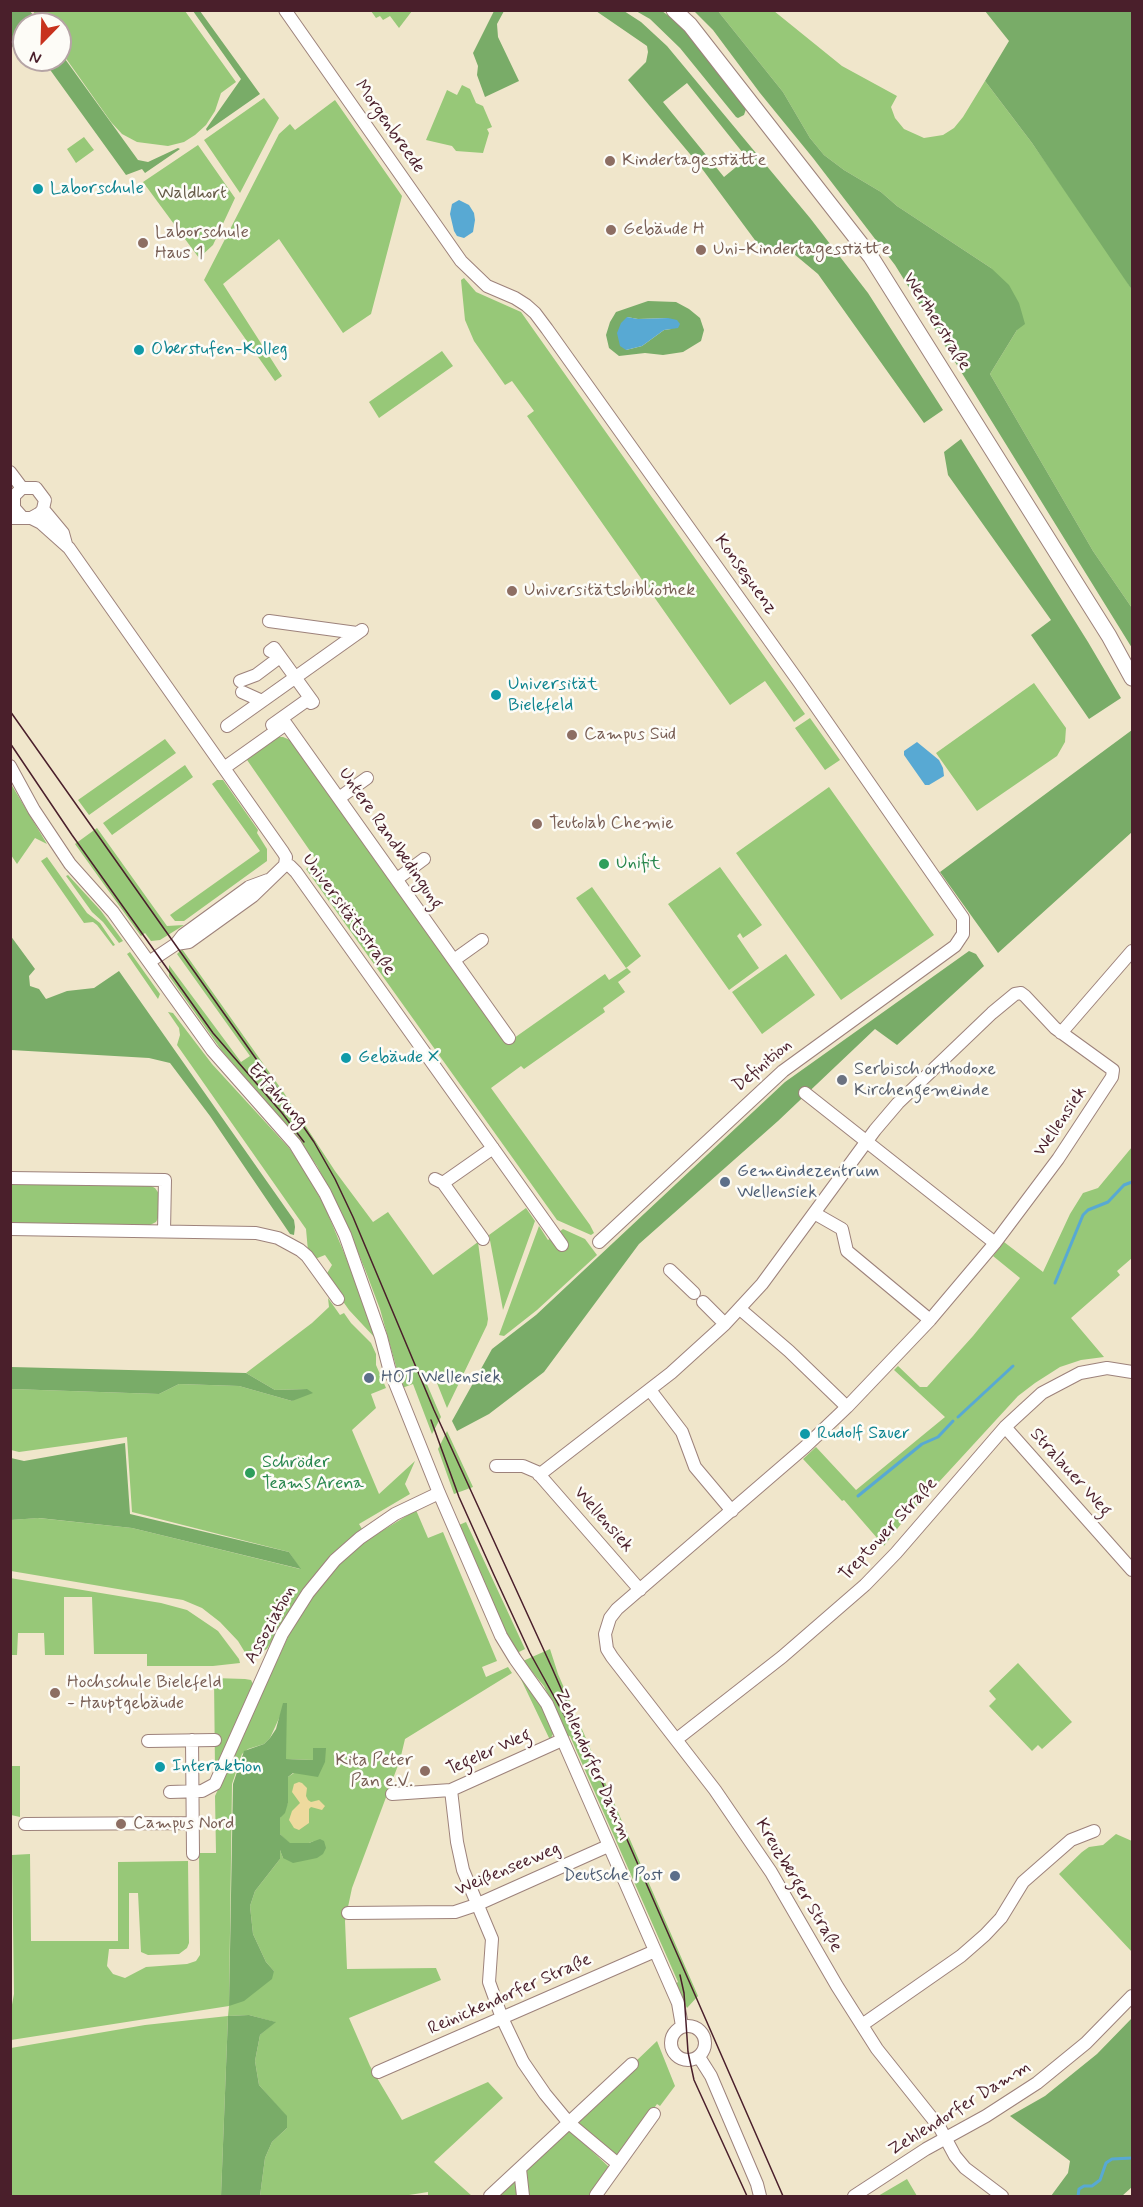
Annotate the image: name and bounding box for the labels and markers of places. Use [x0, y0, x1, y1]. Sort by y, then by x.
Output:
place label: Kindertagesstätte [622, 150, 766, 172]
marker: Kindertagesstätte [603, 154, 617, 168]
place label: Laborschule [50, 178, 144, 200]
marker: Laborschule [31, 182, 45, 196]
place label: Gebäude H [623, 219, 705, 241]
place label: Laborschule Haus 1 [155, 222, 249, 264]
marker: Gebäude H [604, 223, 618, 237]
marker: Laborschule Haus 1 [136, 236, 150, 250]
place label: Uni-Kindertagesstätte [713, 239, 890, 261]
marker: Uni-Kindertagesstätte [694, 243, 708, 257]
place label: Oberstufen-Kolleg [151, 339, 288, 361]
marker: Oberstufen-Kolleg [132, 343, 146, 357]
place label: Universitätsbibliothek [524, 580, 695, 602]
marker: Universitätsbibliothek [505, 584, 519, 598]
place label: Universität Bielefeld [508, 674, 598, 716]
marker: Universität Bielefeld [489, 688, 503, 702]
place label: Campus Süd [584, 724, 676, 746]
marker: Campus Süd [565, 728, 579, 742]
place label: Teutolab Chemie [549, 813, 674, 835]
marker: Teutolab Chemie [530, 817, 544, 831]
place label: Unifit [616, 853, 660, 875]
marker: Unifit [597, 857, 611, 871]
place label: Gebäude X [358, 1047, 439, 1069]
marker: Gebäude X [339, 1051, 353, 1065]
place label: Serbisch orthodoxe Kirchengemeinde [854, 1059, 996, 1102]
marker: Serbisch orthodoxe Kirchengemeinde [835, 1073, 849, 1087]
place label: Gemeindezentrum Wellensiek [737, 1161, 880, 1204]
marker: Gemeindezentrum Wellensiek [718, 1175, 732, 1189]
place label: HOT Wellensiek [381, 1367, 501, 1389]
marker: HOT Wellensiek [362, 1371, 376, 1385]
place label: Rudolf Sauer [817, 1423, 910, 1445]
marker: Rudolf Sauer [798, 1427, 812, 1441]
place label: Schröder Teams Arena [262, 1452, 364, 1494]
marker: Schröder Teams Arena [243, 1466, 257, 1480]
place label: Hochschule Bielefeld - Hauptgebäude [67, 1672, 222, 1714]
marker: Hochschule Bielefeld - Hauptgebäude [48, 1686, 62, 1700]
place label: Kita Peter Pan e.V. [335, 1750, 413, 1792]
place label: Interaktion [172, 1756, 262, 1778]
marker: Interaktion [153, 1760, 167, 1774]
marker: Kita Peter Pan e.V. [418, 1764, 432, 1778]
place label: Campus Nord [133, 1813, 234, 1835]
marker: Campus Nord [114, 1817, 128, 1831]
place label: Deutsche Post [563, 1865, 663, 1887]
marker: Deutsche Post [668, 1869, 682, 1883]

